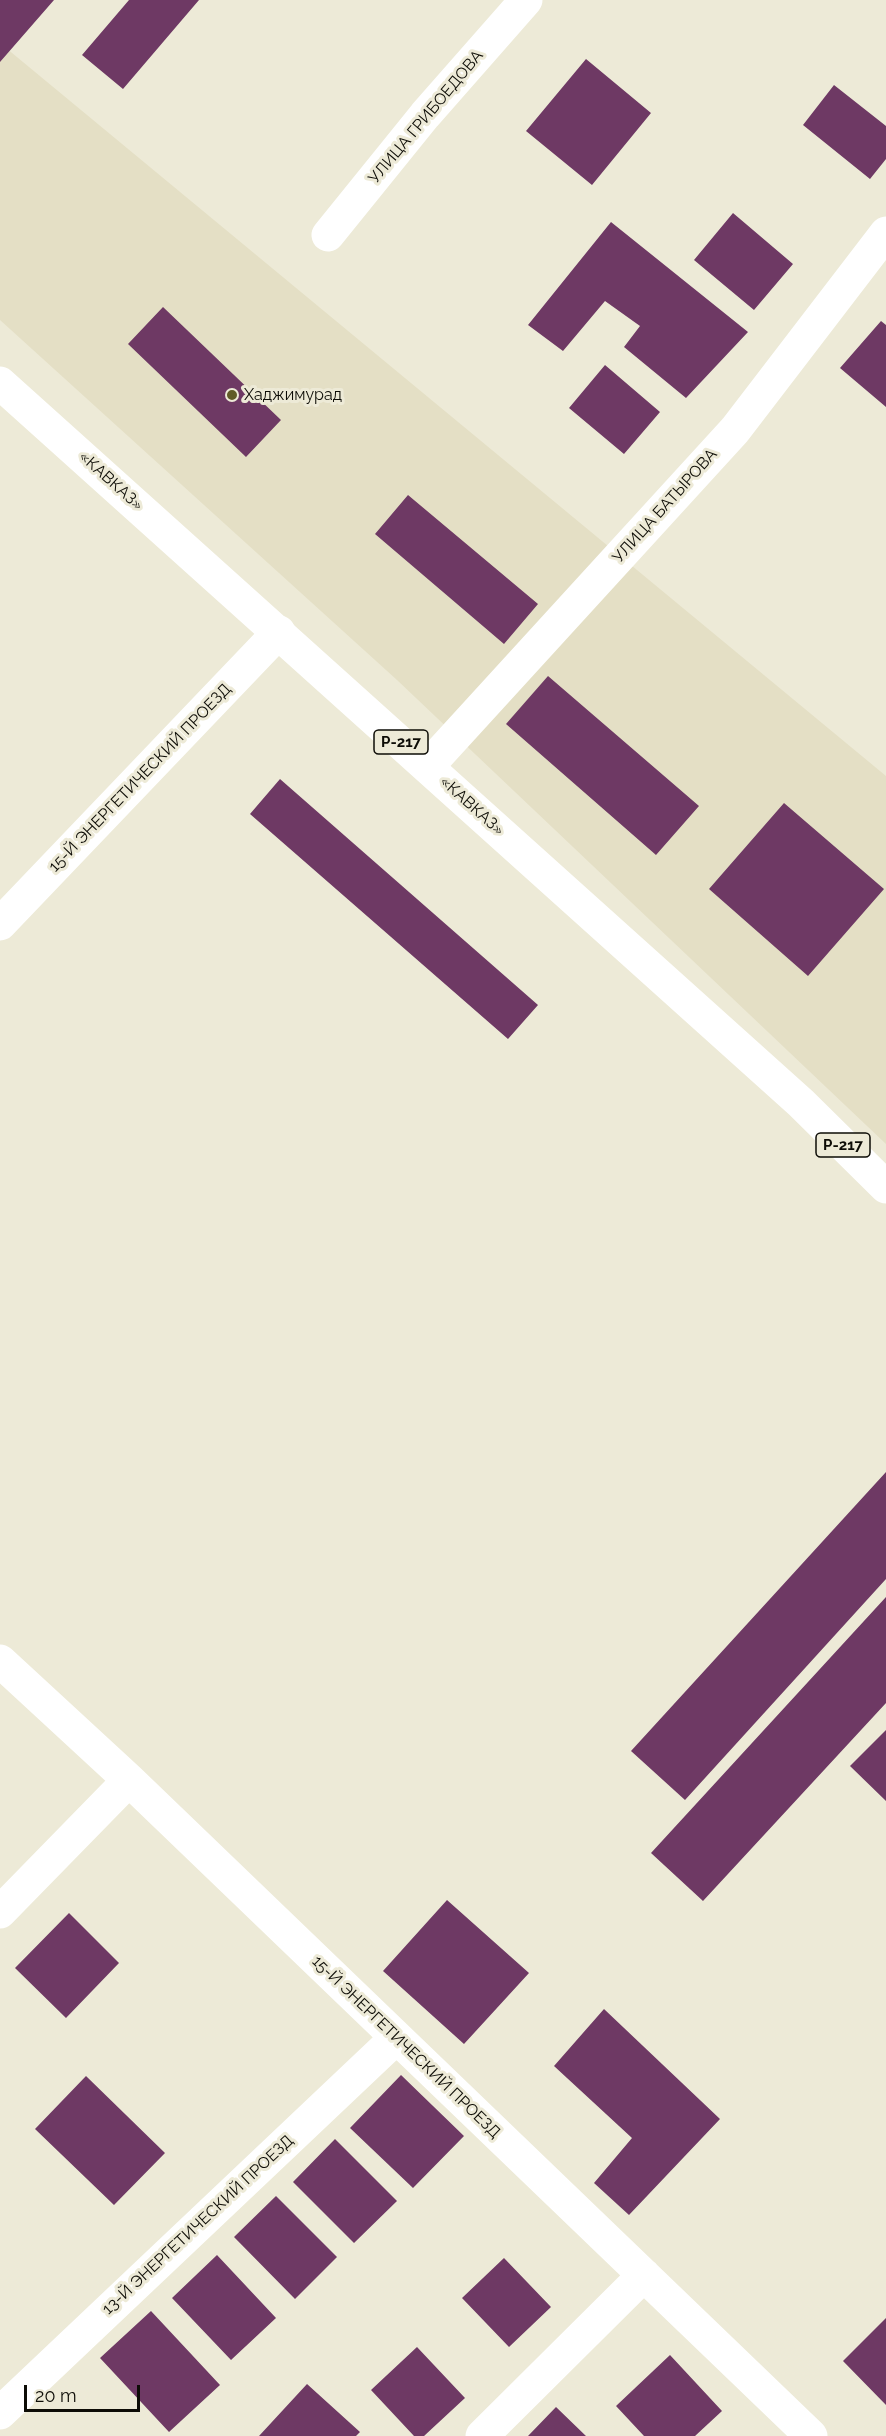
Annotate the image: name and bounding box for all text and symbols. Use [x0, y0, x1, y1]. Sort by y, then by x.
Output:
street label: УЛИЦА ГРИБОЕДОВА [365, 46, 487, 188]
place label: Хаджимурад [244, 385, 342, 405]
marker: Хаджимурад [225, 388, 239, 402]
street label: УЛИЦА БАТЫРОВА [609, 445, 721, 567]
street label: «КАВКАЗ» [75, 447, 147, 515]
street label: 15-Й ЭНЕРГЕТИЧЕСКИЙ ПРОЕЗД [45, 680, 235, 876]
road number: Р-217 [374, 730, 428, 754]
street label: «КАВКАЗ» [436, 772, 508, 840]
road number: Р-217 [816, 1133, 870, 1157]
street label: 15-Й ЭНЕРГЕТИЧЕСКИЙ ПРОЕЗД [308, 1952, 504, 2142]
street label: 13-Й ЭНЕРГЕТИЧЕСКИЙ ПРОЕЗД [98, 2131, 298, 2319]
scale bar [27, 2373, 142, 2411]
text: 20 m [35, 2385, 77, 2406]

